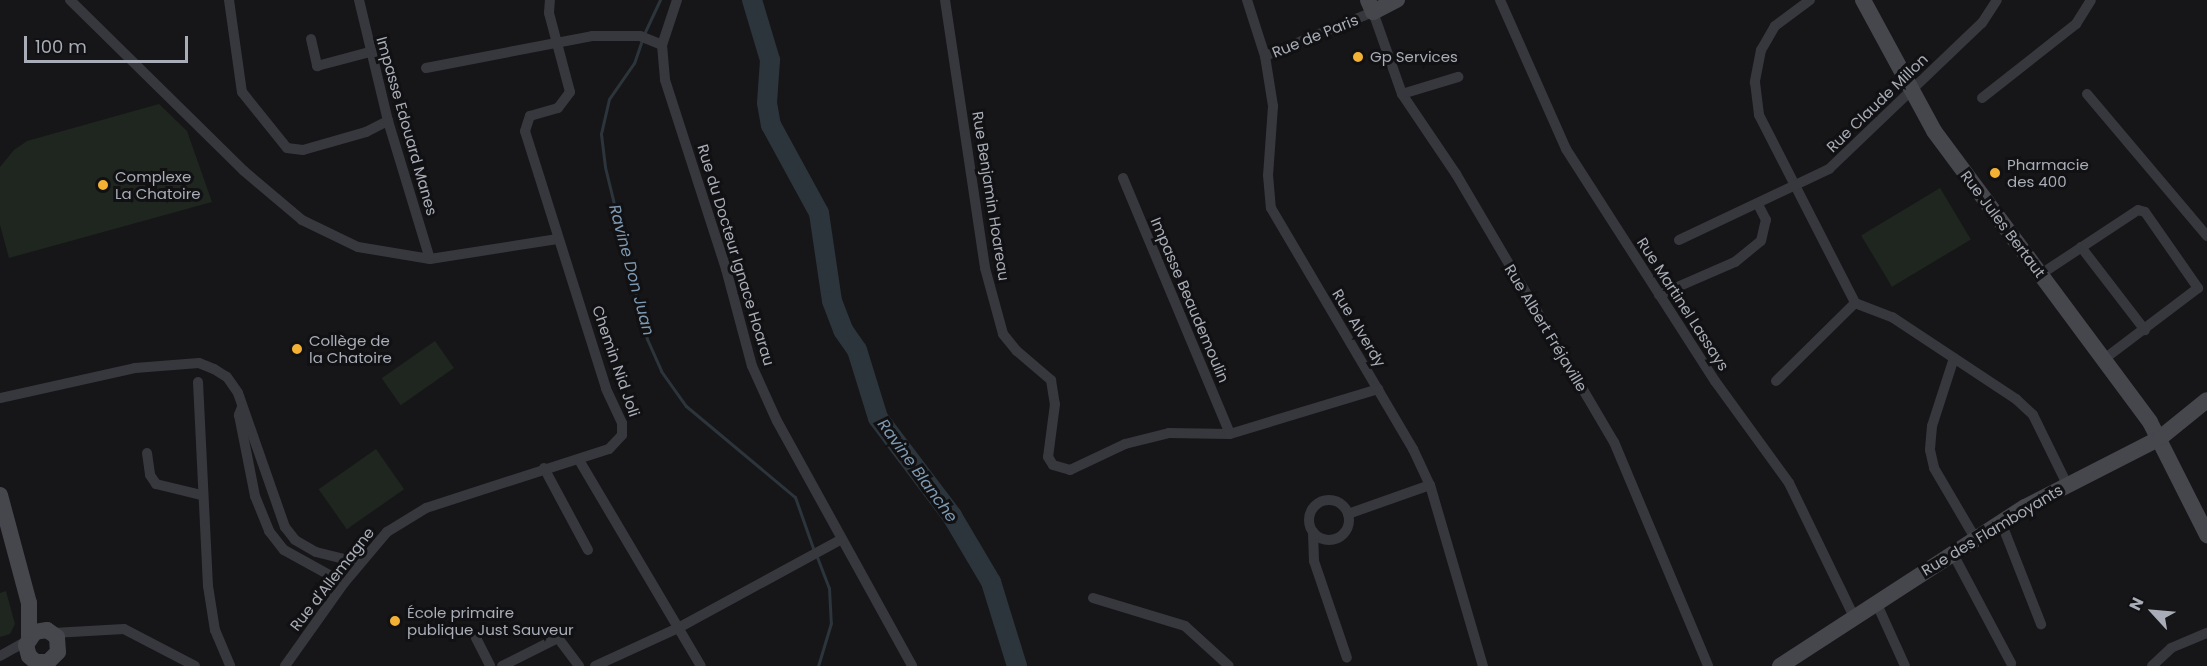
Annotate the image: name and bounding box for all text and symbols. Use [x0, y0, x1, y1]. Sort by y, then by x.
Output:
street label: Rue de Paris [1269, 11, 1361, 61]
scale bar [27, 24, 190, 62]
text: 100 m [35, 34, 87, 59]
street label: Impasse Edouard Manes [373, 35, 441, 217]
place label: Gp Services [1370, 48, 1458, 66]
marker: Gp Services [1351, 50, 1365, 64]
street label: Rue Claude Millon [1823, 50, 1931, 156]
street label: Rue Benjamin Hoareau [969, 110, 1013, 282]
street label: Rue du Docteur Ignace Hoarau [694, 142, 778, 368]
place label: Pharmacie des 400 [2007, 155, 2089, 190]
marker: Pharmacie des 400 [1988, 166, 2002, 180]
place label: Complexe La Chatoire [115, 167, 201, 202]
street label: Rue Jules Bertaut [1957, 167, 2049, 281]
marker: Complexe La Chatoire [96, 178, 110, 192]
water label: Ravine Don Juan [604, 202, 658, 338]
street label: Impasse Beaudemoulin [1147, 215, 1233, 385]
street label: Rue Martinel Lassays [1633, 234, 1733, 374]
street label: Rue Albert Fréjaville [1501, 261, 1591, 395]
street label: Rue Alverdy [1329, 286, 1389, 370]
street label: Chemin Nid Joli [589, 303, 643, 419]
place label: Collège de la Chatoire [309, 331, 392, 366]
marker: Collège de la Chatoire [290, 342, 304, 356]
water label: Ravine Blanche [873, 416, 961, 526]
street label: Rue des Flamboyants [1918, 481, 2066, 579]
street label: Rue d'Allemagne [286, 524, 378, 634]
north arrow [2123, 582, 2183, 642]
text: N [2123, 593, 2149, 614]
place label: École primaire publique Just Sauveur [407, 603, 574, 638]
marker: École primaire publique Just Sauveur [388, 614, 402, 628]

